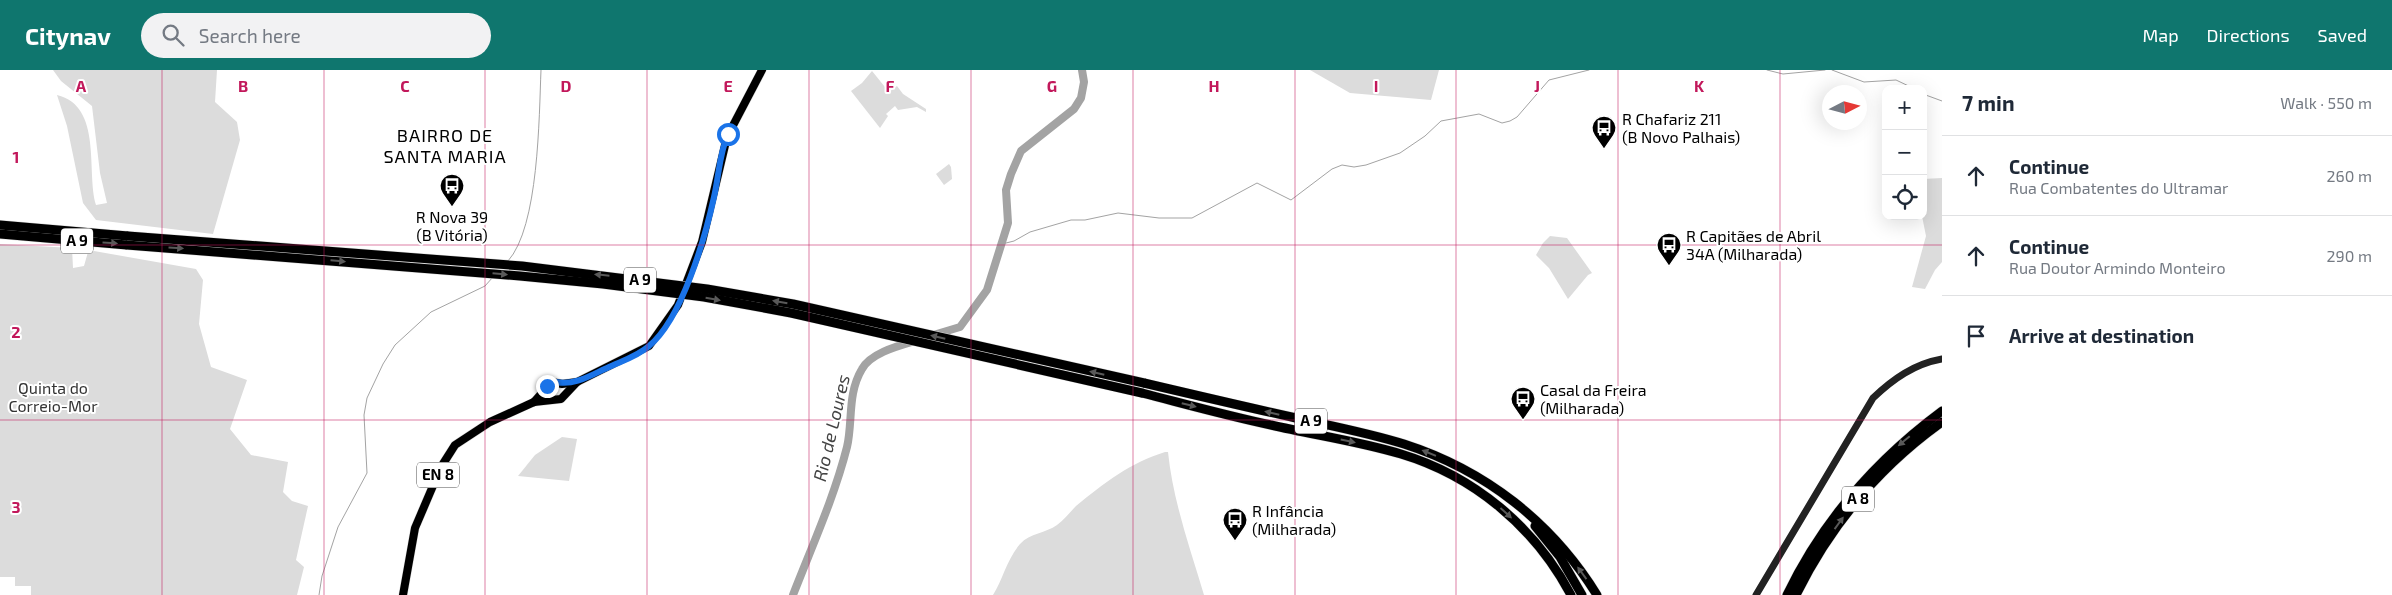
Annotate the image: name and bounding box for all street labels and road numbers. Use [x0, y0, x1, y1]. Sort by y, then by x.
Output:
road number: A 9 [61, 228, 93, 254]
road number: A 9 [624, 268, 656, 292]
road number: A 9 [1295, 408, 1327, 434]
road number: EN 8 [417, 462, 459, 488]
road number: A 8 [1842, 486, 1874, 512]

